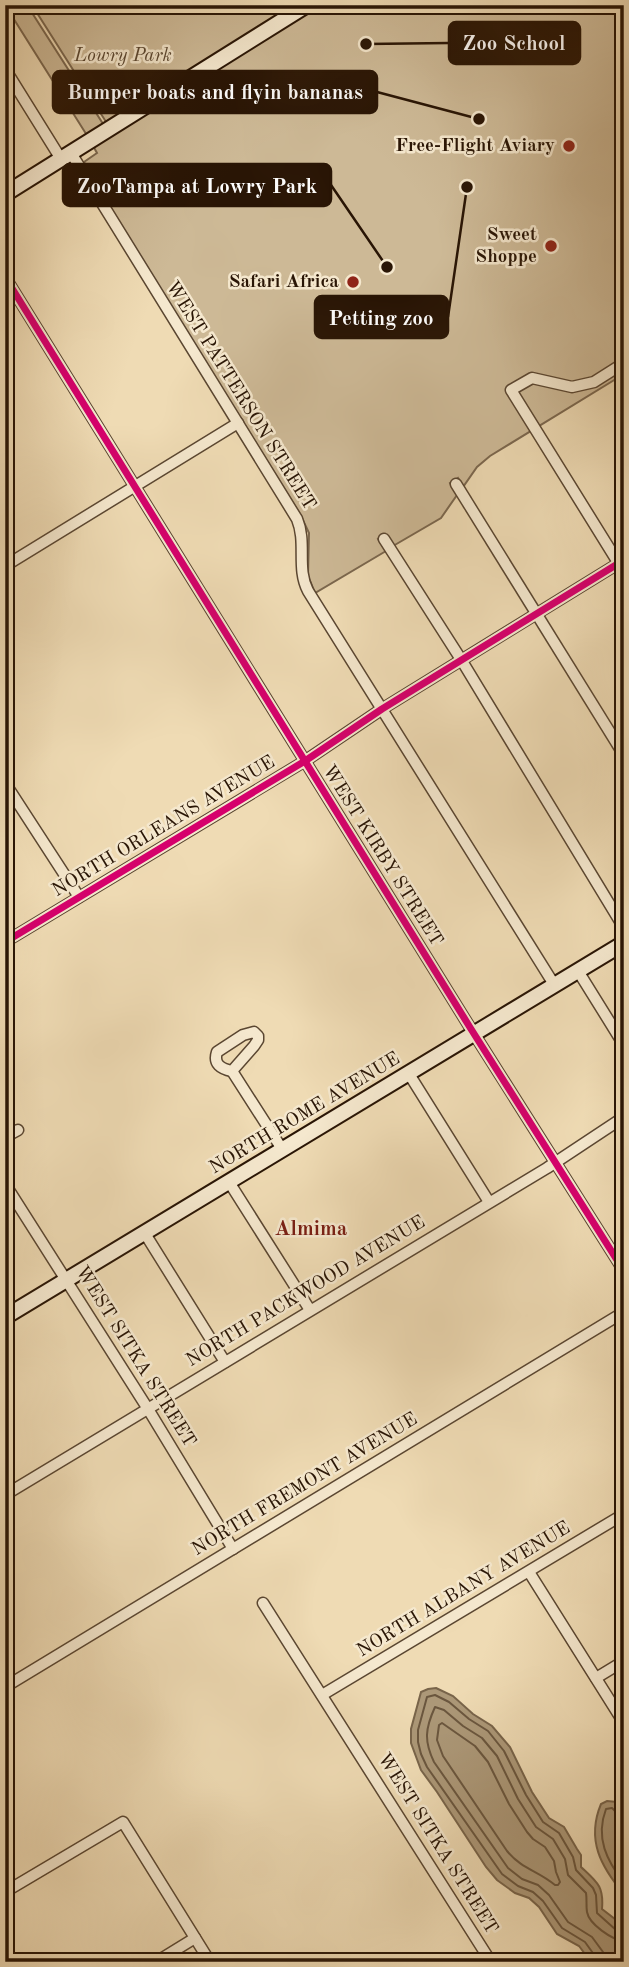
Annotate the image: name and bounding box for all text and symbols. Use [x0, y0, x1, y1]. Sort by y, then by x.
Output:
callout: Zoo School [449, 22, 580, 64]
text: Zoo School [463, 34, 565, 55]
park label: Lowry Park [73, 47, 172, 66]
callout: Bumper boats and flyin bananas [53, 71, 377, 113]
text: Bumper boats and flyin bananas [67, 83, 363, 104]
place label: Free-Flight Aviary [395, 137, 555, 156]
marker: Free-Flight Aviary [561, 138, 577, 154]
callout: ZooTampa at Lowry Park [63, 164, 331, 206]
text: ZooTampa at Lowry Park [77, 177, 317, 198]
place label: Sweet Shoppe [475, 226, 537, 267]
marker: Sweet Shoppe [543, 238, 559, 254]
place label: Safari Africa [229, 273, 339, 292]
marker: Safari Africa [345, 274, 361, 290]
street label: WEST PATTERSON STREET [161, 278, 319, 514]
callout: Petting zoo [315, 296, 448, 338]
text: Petting zoo [328, 309, 434, 330]
street label: NORTH ORLEANS AVENUE [49, 753, 279, 901]
street label: WEST KIRBY STREET [318, 762, 446, 950]
street label: NORTH ROME AVENUE [207, 1050, 403, 1178]
street label: NORTH PACKWOOD AVENUE [183, 1213, 429, 1371]
district label: Almima [275, 1219, 348, 1240]
street label: WEST SITKA STREET [71, 1263, 199, 1451]
street label: NORTH FREMONT AVENUE [189, 1410, 421, 1560]
street label: NORTH ALBANY AVENUE [354, 1519, 574, 1661]
street label: WEST SITKA STREET [373, 1750, 501, 1938]

